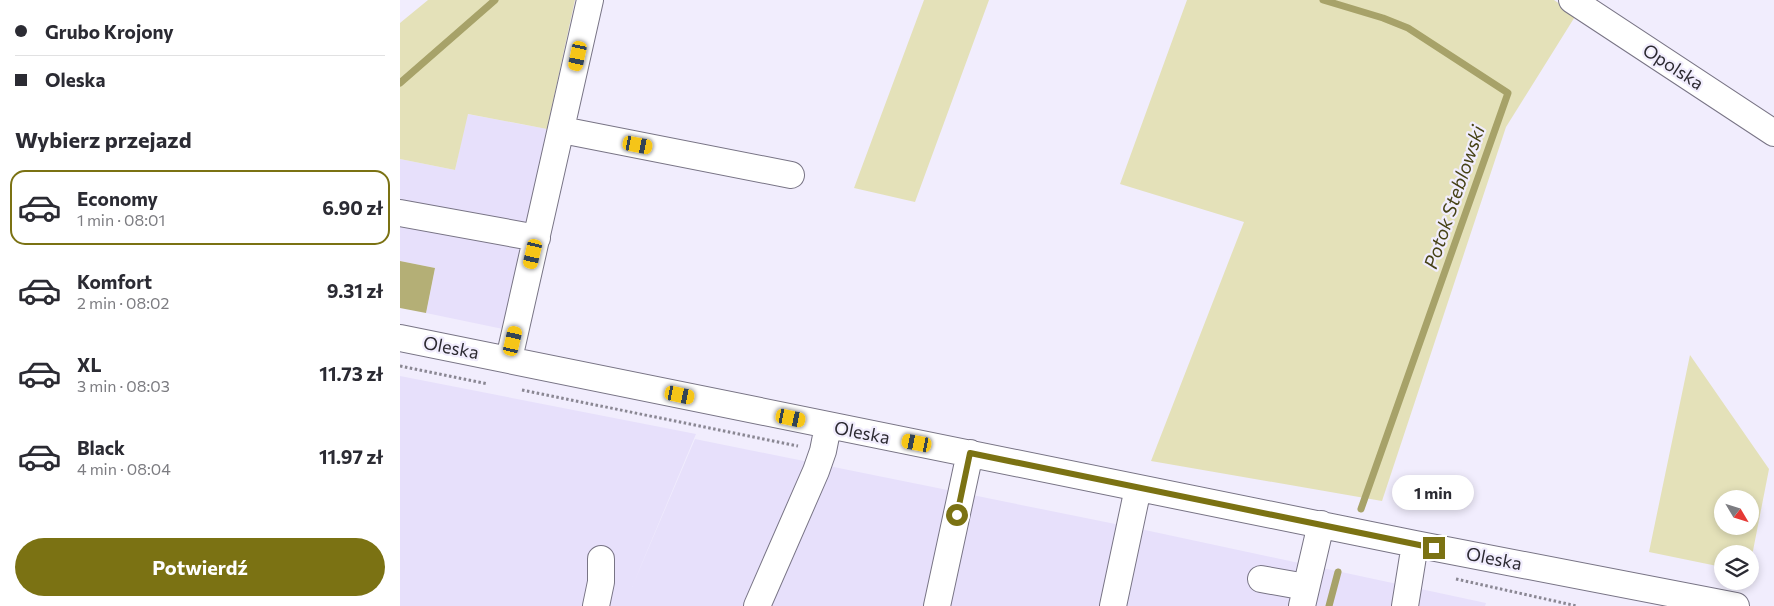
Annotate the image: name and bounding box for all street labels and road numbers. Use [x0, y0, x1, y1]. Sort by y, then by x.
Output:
street label: Opolska [1639, 38, 1708, 94]
street label: Oleska [422, 331, 481, 363]
street label: Oleska [833, 416, 892, 448]
street label: Oleska [1465, 542, 1524, 574]

